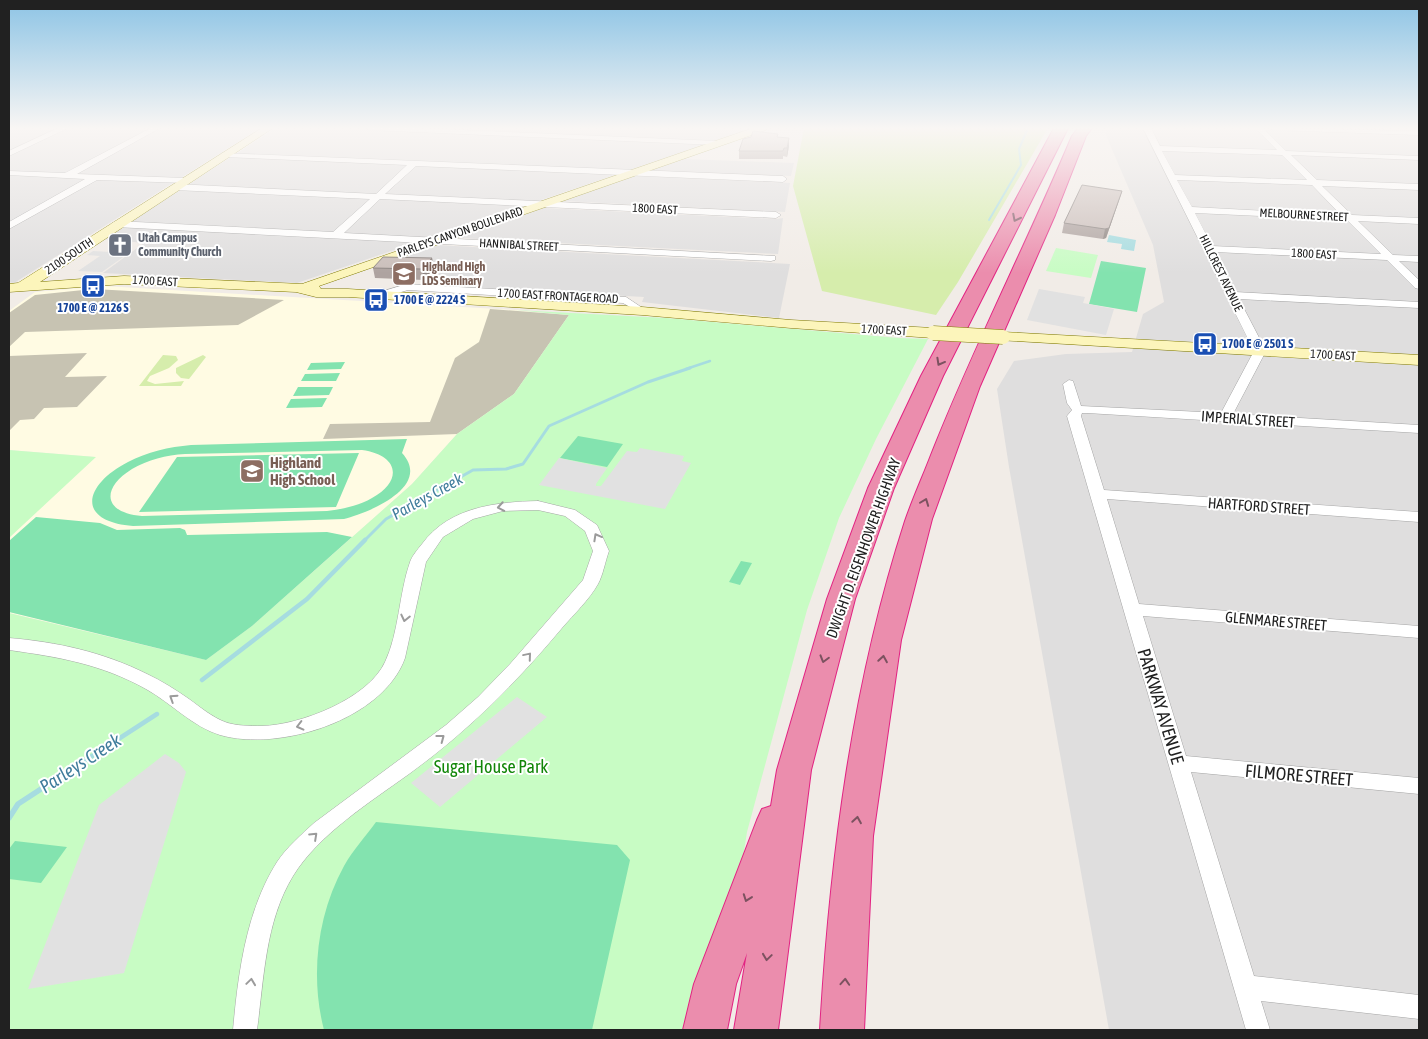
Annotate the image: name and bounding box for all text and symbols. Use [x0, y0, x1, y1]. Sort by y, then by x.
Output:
street label: 1800 EAST [632, 201, 679, 217]
street label: PARLEYS CANYON BOULEVARD [395, 204, 525, 260]
street label: MELBOURNE STREET [1259, 206, 1350, 224]
one-way arrow [1012, 213, 1022, 222]
place label: Utah Campus Community Church [138, 231, 222, 259]
church icon: Utah Campus Community Church [107, 232, 133, 258]
street label: HILLCREST AVENUE [1196, 232, 1246, 314]
street label: 2100 SOUTH [42, 235, 96, 277]
street label: HANNIBAL STREET [479, 236, 560, 254]
street label: 1800 EAST [1291, 246, 1338, 262]
place label: Highland High LDS Seminary [422, 260, 486, 288]
school or university icon: Highland High LDS Seminary [391, 261, 417, 287]
bus stop icon: 1700 E @ 2126 S [80, 273, 106, 299]
street label: 1700 EAST [132, 273, 179, 289]
street label: 1700 EAST FRONTAGE ROAD [497, 286, 619, 306]
bus stop icon: 1700 E @ 2224 S [363, 287, 389, 313]
place label: 1700 E @ 2224 S [394, 293, 465, 307]
place label: 1700 E @ 2126 S [57, 301, 129, 315]
street label: 1700 EAST [861, 322, 908, 338]
bus stop icon: 1700 E @ 2501 S [1192, 331, 1218, 357]
place label: 1700 E @ 2501 S [1222, 337, 1293, 351]
street label: 1700 EAST [1310, 347, 1357, 363]
one-way arrow [936, 356, 946, 365]
street label: IMPERIAL STREET [1201, 407, 1296, 431]
place label: Highland High School [270, 454, 336, 488]
street label: DWIGHT D. EISENHOWER HIGHWAY [823, 456, 904, 640]
school or university icon: Highland High School [239, 458, 265, 484]
water label: Parleys Creek [388, 469, 467, 524]
street label: HARTFORD STREET [1207, 494, 1311, 518]
one-way arrow [919, 499, 929, 507]
one-way arrow [496, 501, 505, 511]
one-way arrow [593, 534, 603, 543]
street label: GLENMARE STREET [1224, 608, 1328, 634]
one-way arrow [400, 613, 411, 622]
street label: PARKWAY AVENUE [1133, 646, 1189, 767]
one-way arrow [522, 653, 531, 662]
one-way arrow [819, 655, 829, 663]
one-way arrow [877, 655, 888, 663]
one-way arrow [170, 694, 179, 704]
one-way arrow [297, 721, 305, 731]
water label: Parleys Creek [35, 728, 125, 797]
one-way arrow [435, 735, 445, 744]
park label: Sugar House Park [434, 756, 548, 777]
street label: FILMORE STREET [1244, 760, 1354, 790]
one-way arrow [851, 815, 862, 823]
one-way arrow [308, 833, 317, 842]
one-way arrow [743, 893, 753, 902]
one-way arrow [762, 953, 772, 961]
one-way arrow [840, 977, 851, 985]
one-way arrow [246, 978, 256, 986]

